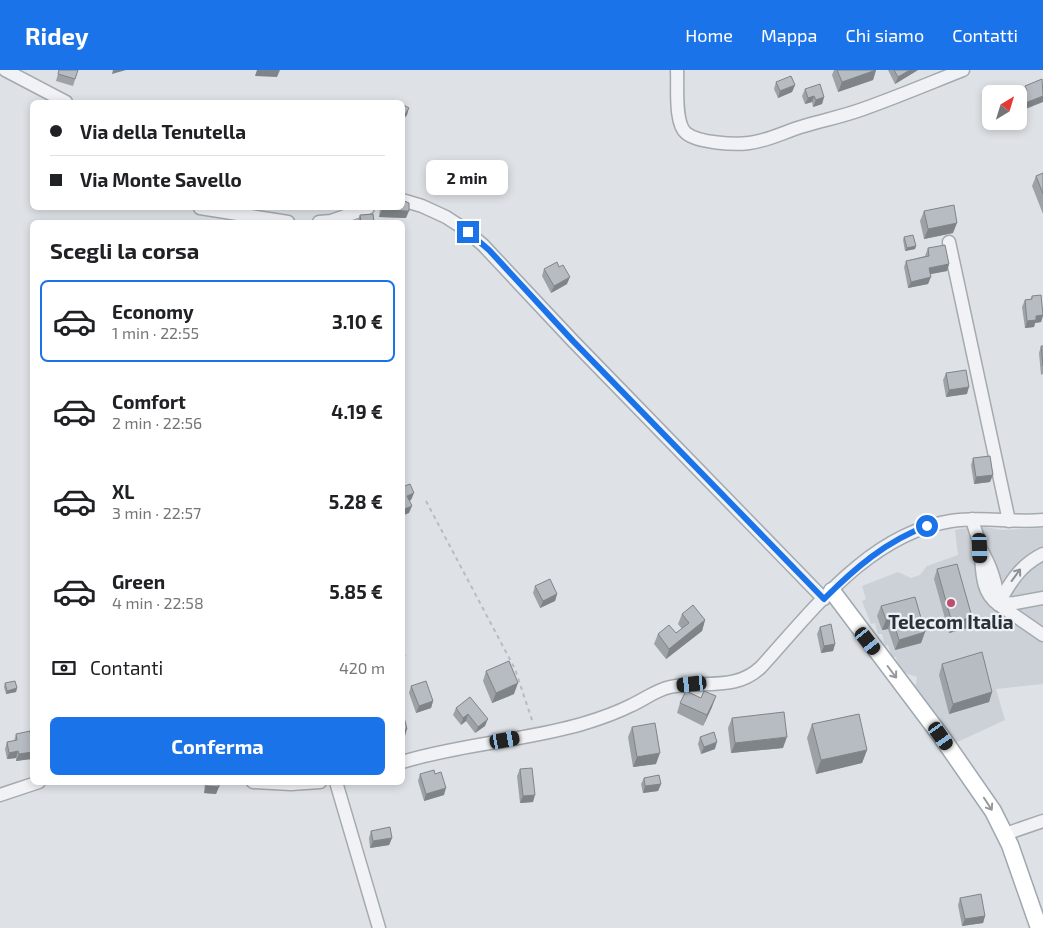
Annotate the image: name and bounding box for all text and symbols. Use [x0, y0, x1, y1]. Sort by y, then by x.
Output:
text: Ridey [25, 21, 88, 50]
text: Home [685, 24, 733, 46]
text: Mappa [761, 24, 817, 46]
text: Chi siamo [845, 24, 924, 46]
text: Contatti [952, 24, 1018, 46]
north arrow [982, 85, 1028, 130]
map controls [982, 85, 1027, 130]
text: Via della Tenutella [80, 120, 246, 143]
callout: 2 min [427, 160, 509, 194]
text: Via Monte Savello [80, 168, 242, 191]
text: 2 min [447, 168, 487, 187]
route end [457, 221, 479, 243]
text: Scegli la corsa [50, 237, 199, 263]
icon: car [52, 299, 97, 344]
text: Economy [112, 300, 194, 323]
text: 3.10 € [332, 310, 383, 333]
text: 1 min · 22:55 [112, 323, 199, 342]
icon: car [52, 389, 97, 434]
text: Comfort [112, 390, 186, 413]
text: 4.19 € [331, 400, 383, 423]
text: 2 min · 22:56 [112, 413, 202, 432]
icon: car [52, 479, 97, 524]
text: XL [112, 480, 134, 503]
text: 5.28 € [329, 490, 383, 513]
text: 3 min · 22:57 [112, 503, 201, 522]
route start [916, 515, 938, 537]
car [971, 533, 988, 563]
one-way arrow [1011, 568, 1021, 582]
icon: car [52, 569, 97, 614]
text: Green [112, 570, 165, 593]
text: 5.85 € [329, 580, 383, 603]
text: 4 min · 22:58 [112, 593, 204, 612]
marker: Telecom Italia [945, 597, 957, 609]
place label: Telecom Italia [888, 610, 1014, 633]
car [852, 625, 883, 657]
icon: cash [50, 654, 78, 682]
text: Contanti [90, 656, 163, 679]
text: 420 m [339, 658, 385, 677]
one-way arrow [887, 665, 898, 678]
car [676, 675, 707, 693]
button: Conferma [50, 717, 385, 775]
car [926, 719, 955, 753]
car [488, 730, 521, 750]
one-way arrow [983, 796, 993, 810]

